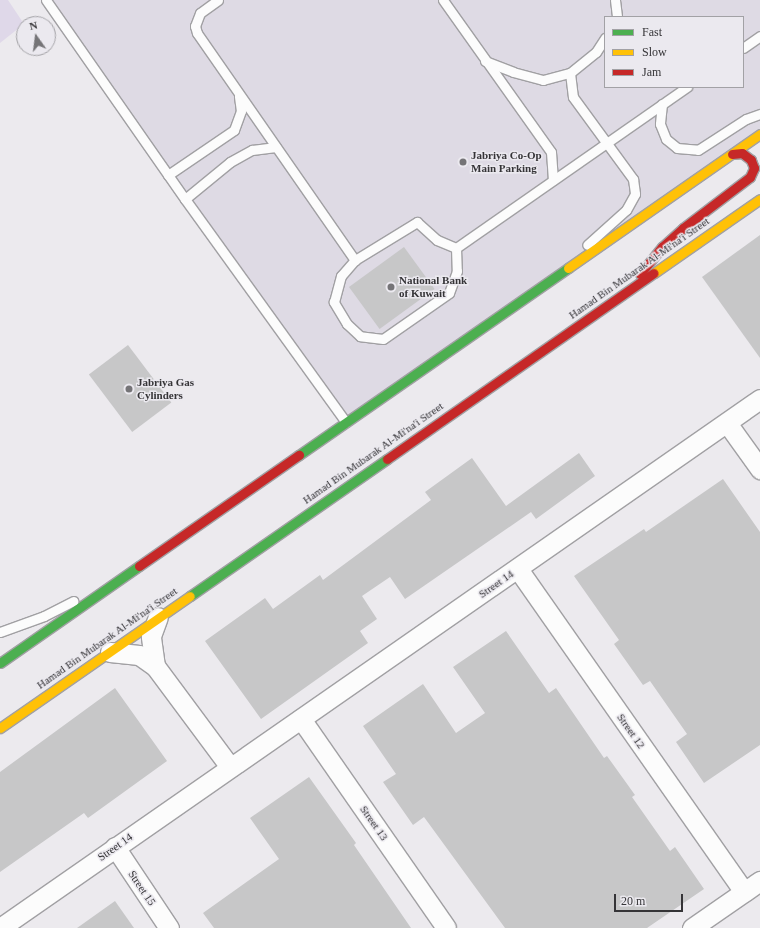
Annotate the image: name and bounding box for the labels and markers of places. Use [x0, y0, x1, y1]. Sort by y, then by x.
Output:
place label: Jabriya Co-Op Main Parking [471, 149, 542, 175]
marker: Jabriya Co-Op Main Parking [458, 157, 468, 167]
place label: National Bank of Kuwait [399, 274, 467, 300]
marker: National Bank of Kuwait [386, 282, 396, 292]
place label: Jabriya Gas Cylinders [137, 376, 194, 402]
marker: Jabriya Gas Cylinders [124, 384, 134, 394]

